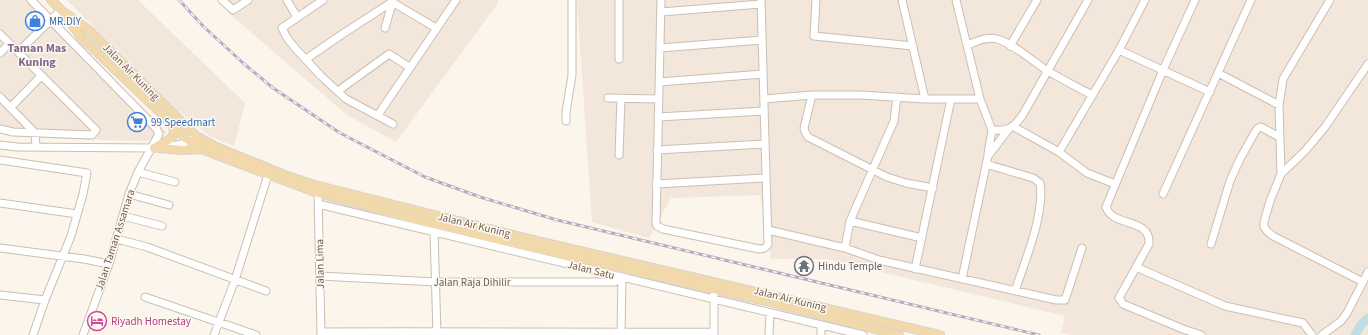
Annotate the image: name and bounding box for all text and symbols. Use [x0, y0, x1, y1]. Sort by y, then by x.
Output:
shop icon: MR.DIY [24, 10, 46, 32]
place label: MR.DIY [49, 14, 82, 29]
district label: Taman Mas Kuning [8, 40, 66, 71]
street label: Jalan Air Kuning [99, 40, 163, 104]
supermarket icon: 99 Speedmart [126, 111, 148, 133]
place label: 99 Speedmart [151, 115, 216, 130]
street label: Jalan Taman Assamara [92, 187, 138, 293]
street label: Jalan Air Kuning [436, 209, 512, 241]
street label: Jalan Lima [312, 239, 328, 289]
temple icon: Hindu Temple [793, 255, 815, 277]
street label: Jalan Satu [566, 257, 616, 283]
place label: Hindu Temple [818, 259, 883, 274]
street label: Jalan Raja Dihilir [433, 275, 511, 290]
street label: Jalan Air Kuning [752, 283, 828, 315]
hotel icon: Riyadh Homestay [86, 310, 108, 332]
place label: Riyadh Homestay [111, 314, 191, 329]

